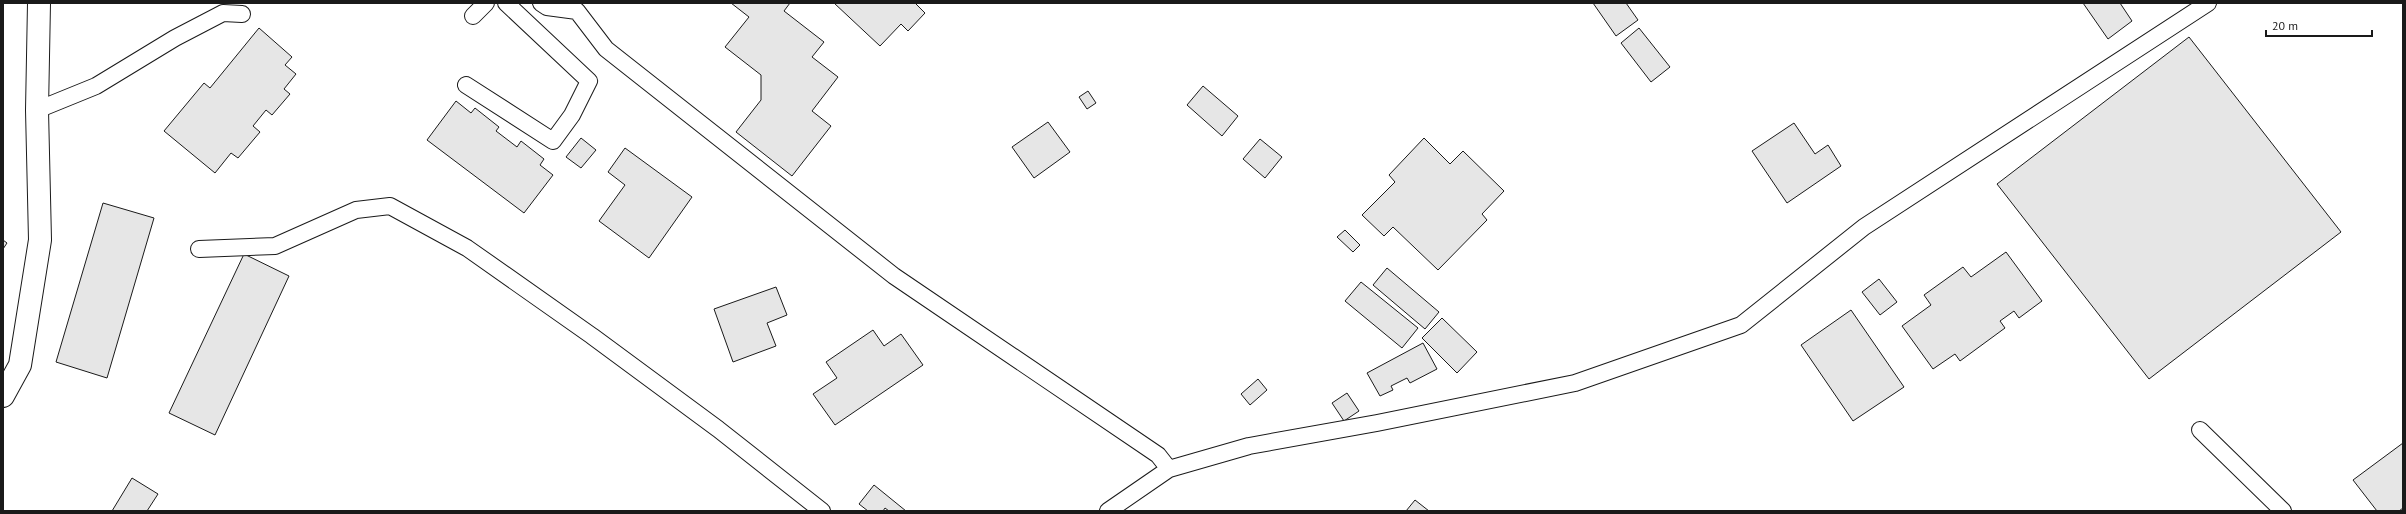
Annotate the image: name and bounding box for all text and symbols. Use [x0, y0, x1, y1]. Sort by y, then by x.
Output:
scale bar [2266, 12, 2372, 38]
text: 20 m [2272, 18, 2298, 33]

